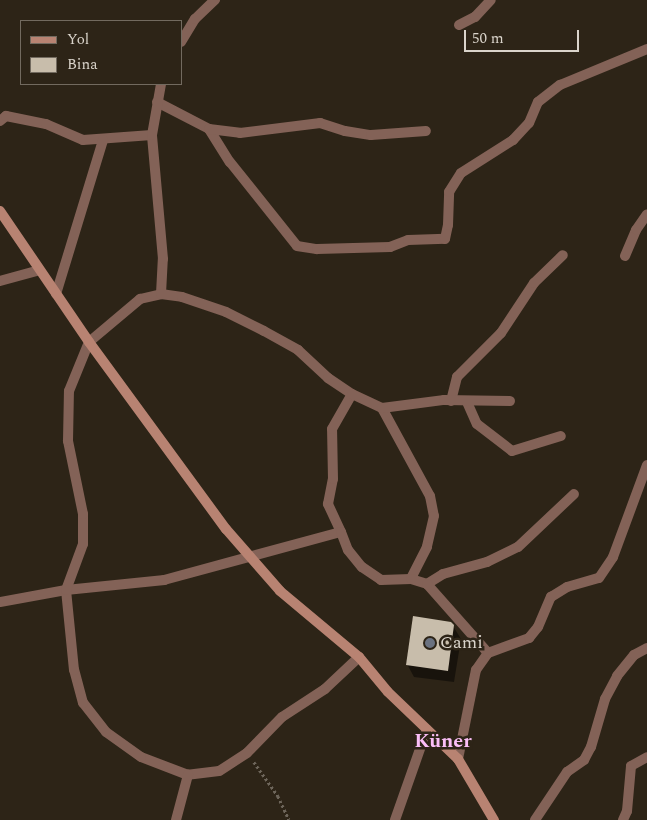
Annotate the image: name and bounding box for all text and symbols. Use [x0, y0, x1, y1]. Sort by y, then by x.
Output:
legend [20, 20, 182, 85]
scale bar [467, 20, 582, 52]
text: 50 m [472, 27, 504, 50]
text: Yol [67, 28, 89, 51]
text: Bina [67, 53, 98, 76]
place label: Cami [440, 632, 483, 654]
marker: Cami [424, 637, 436, 649]
district label: Küner [414, 729, 472, 753]

